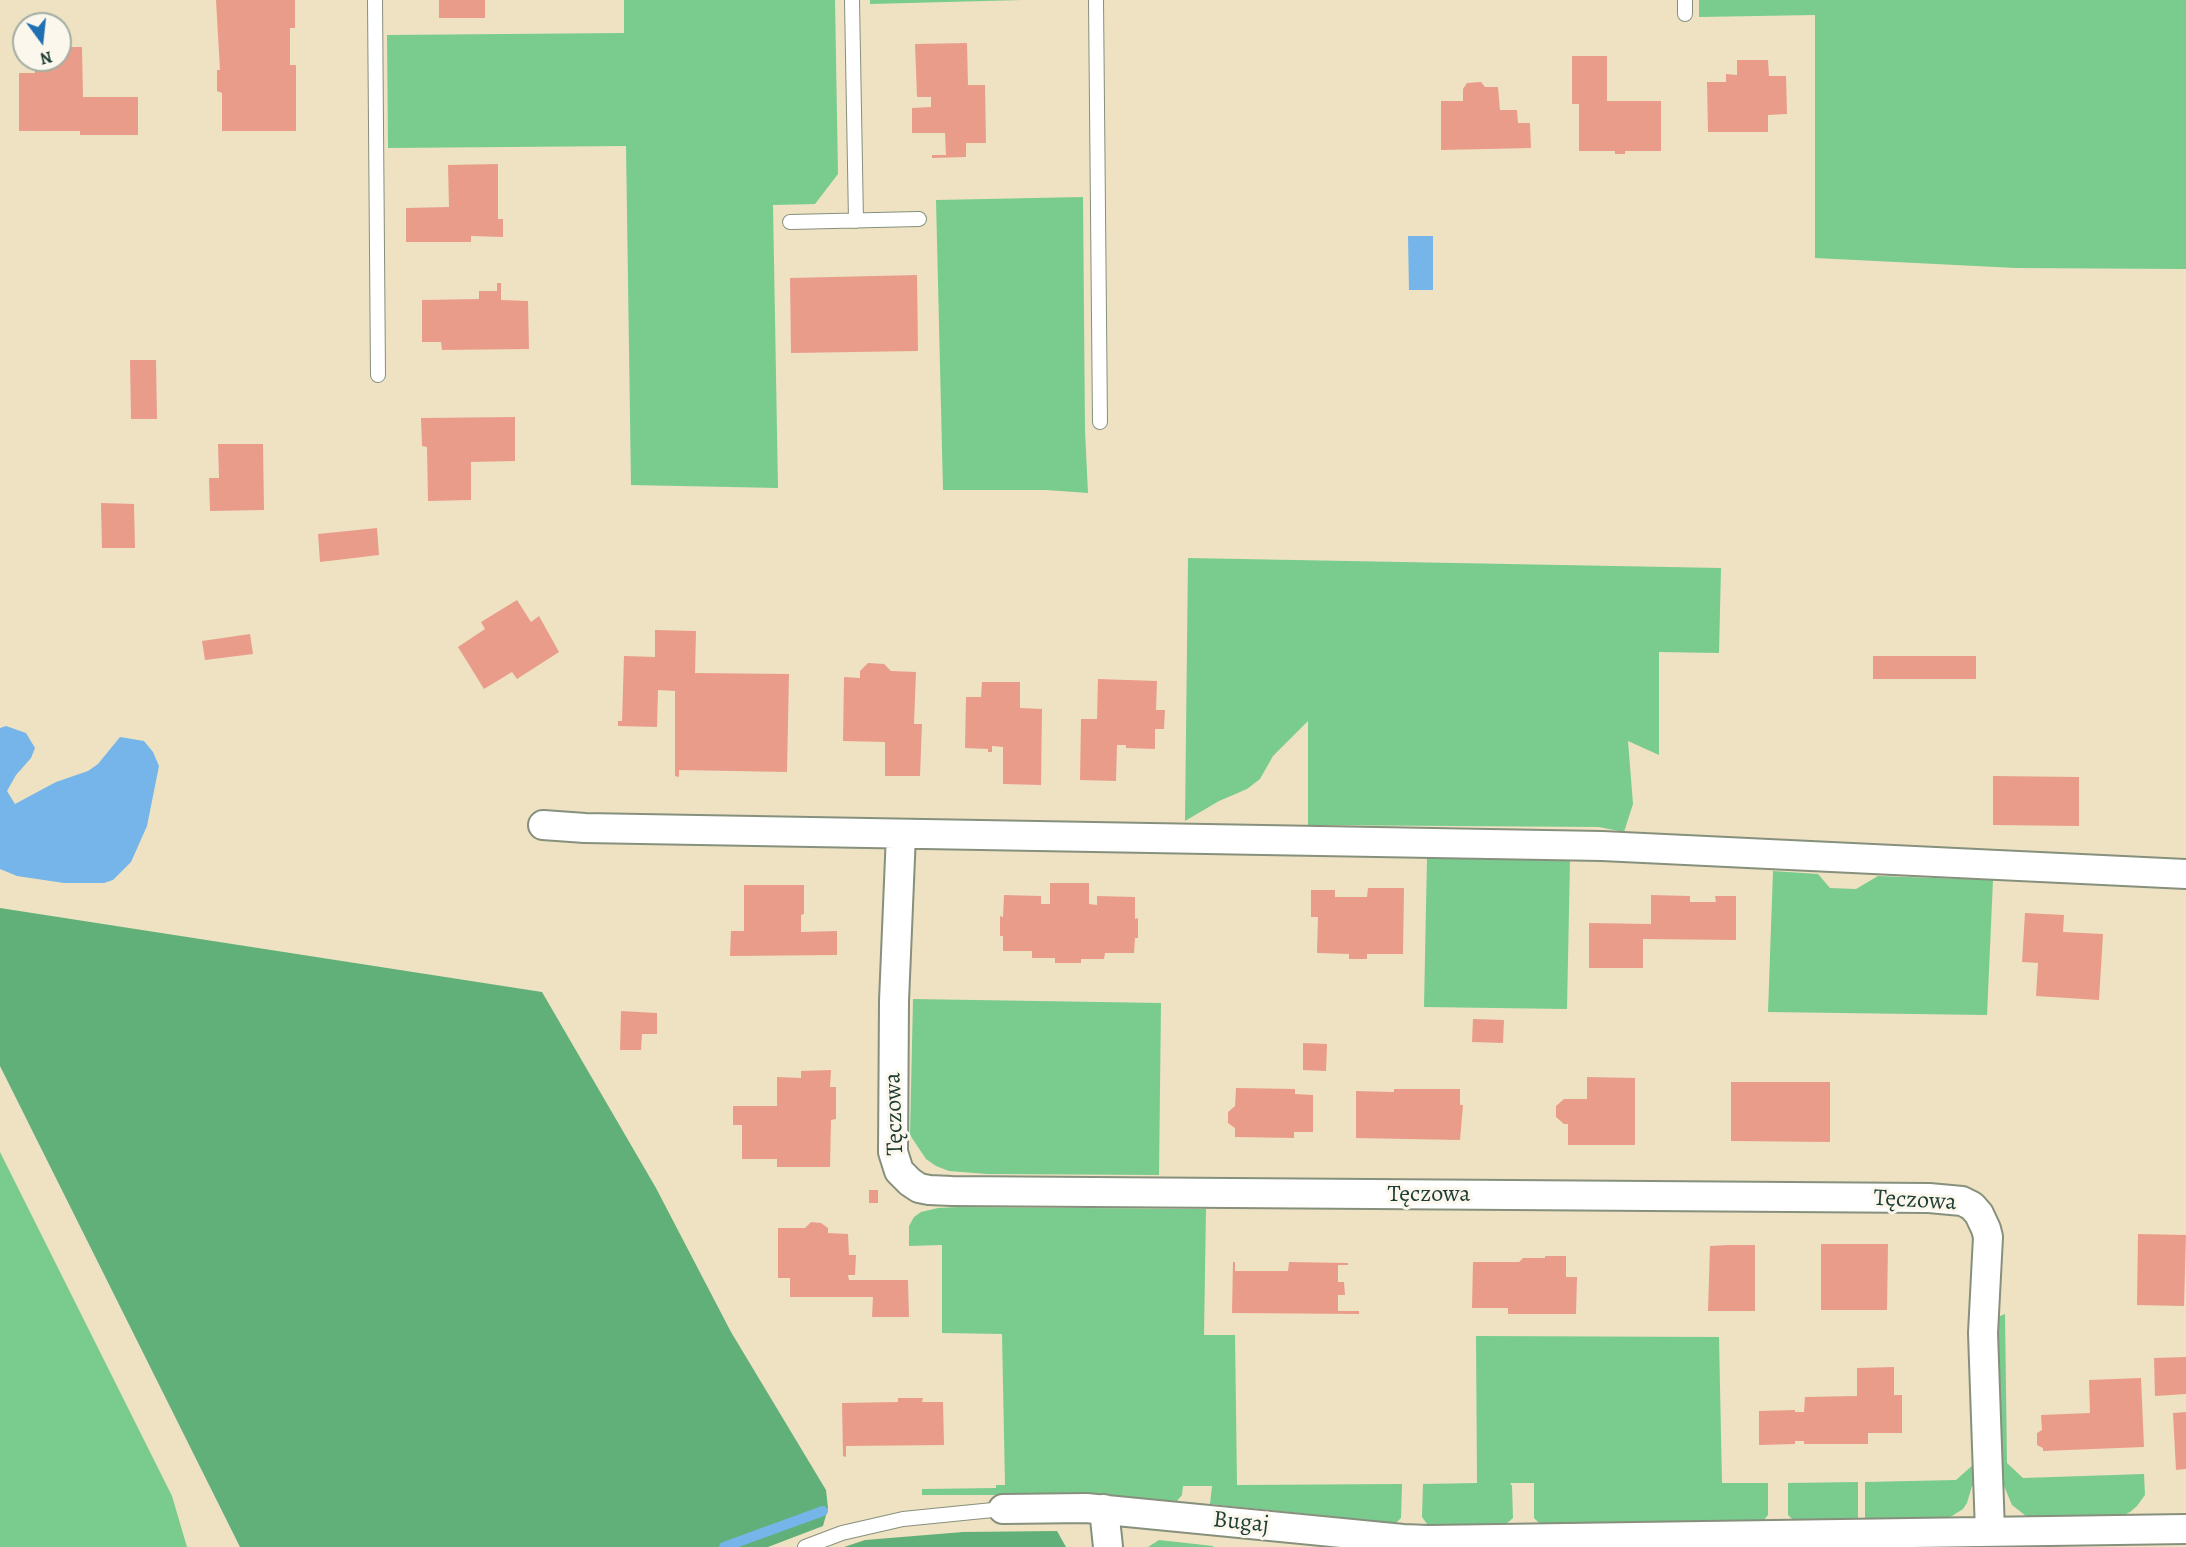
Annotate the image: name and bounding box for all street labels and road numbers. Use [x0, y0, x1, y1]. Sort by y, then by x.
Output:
street label: Tęczowa [879, 1072, 911, 1156]
street label: Tęczowa [1388, 1181, 1470, 1209]
street label: Tęczowa [1873, 1184, 1957, 1218]
street label: Bugaj [1212, 1506, 1270, 1540]

